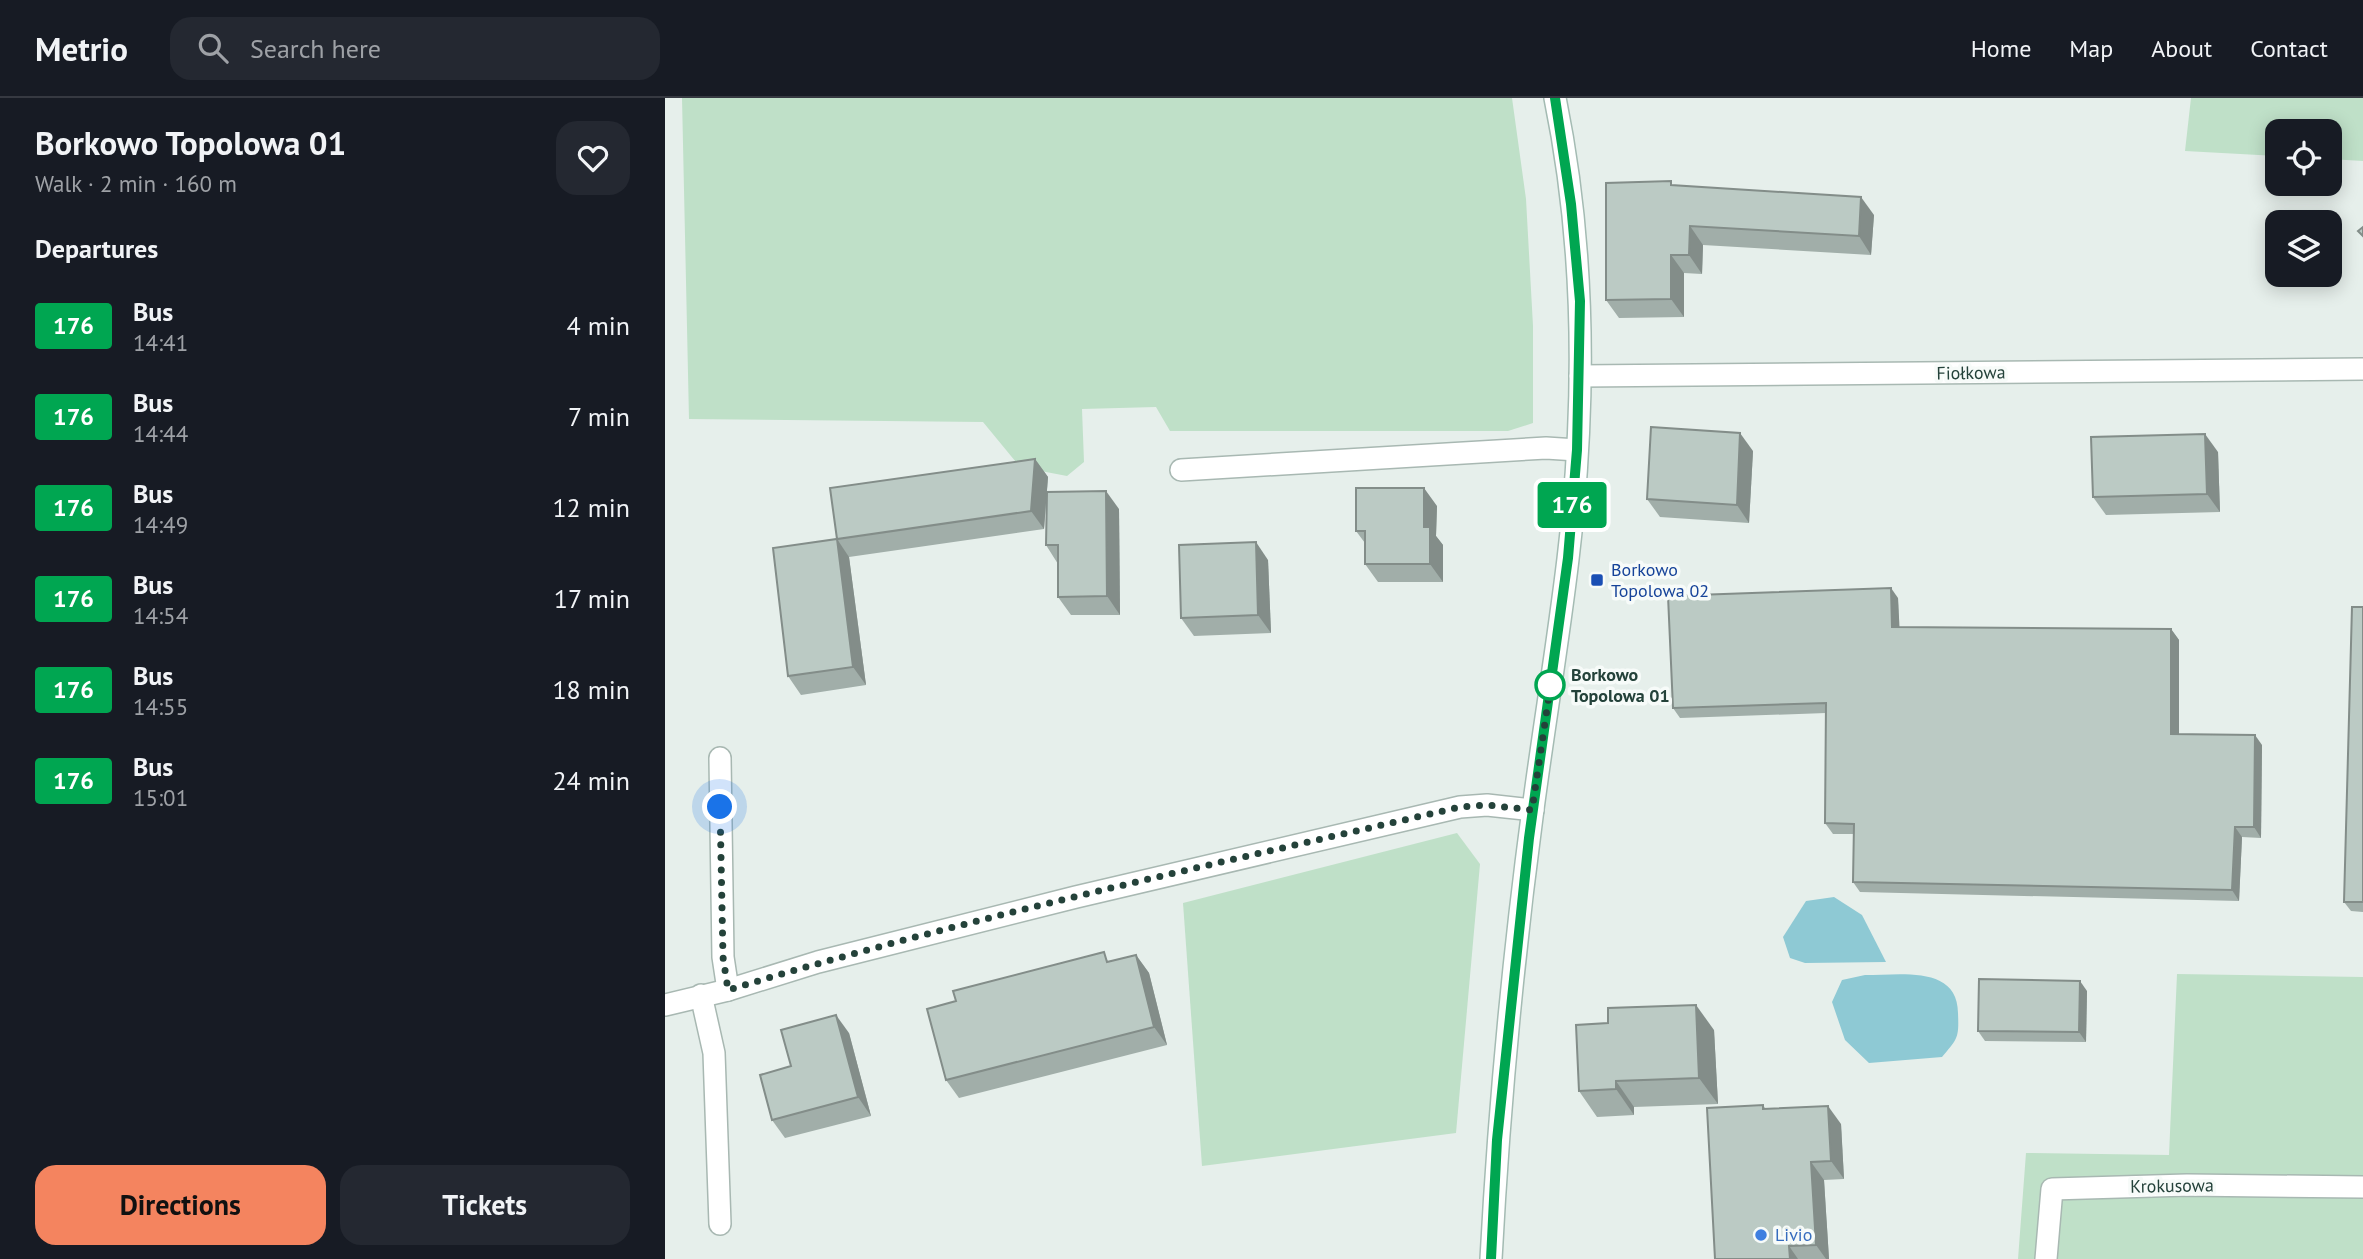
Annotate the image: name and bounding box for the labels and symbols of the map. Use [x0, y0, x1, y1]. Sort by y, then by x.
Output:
street label: Fiołkowa [1936, 360, 2006, 385]
line badge: 176 [1532, 482, 1612, 528]
place label: Borkowo Topolowa 02 [1611, 558, 1709, 602]
marker: Borkowo Topolowa 02 [1589, 572, 1605, 588]
place label: Borkowo Topolowa 01 [1571, 663, 1670, 707]
marker: Borkowo Topolowa 01 [1535, 670, 1565, 700]
your location [702, 789, 737, 824]
street label: Krokusowa [2130, 1173, 2214, 1198]
place label: Livio [1775, 1223, 1812, 1246]
marker: Livio [1753, 1227, 1769, 1243]

